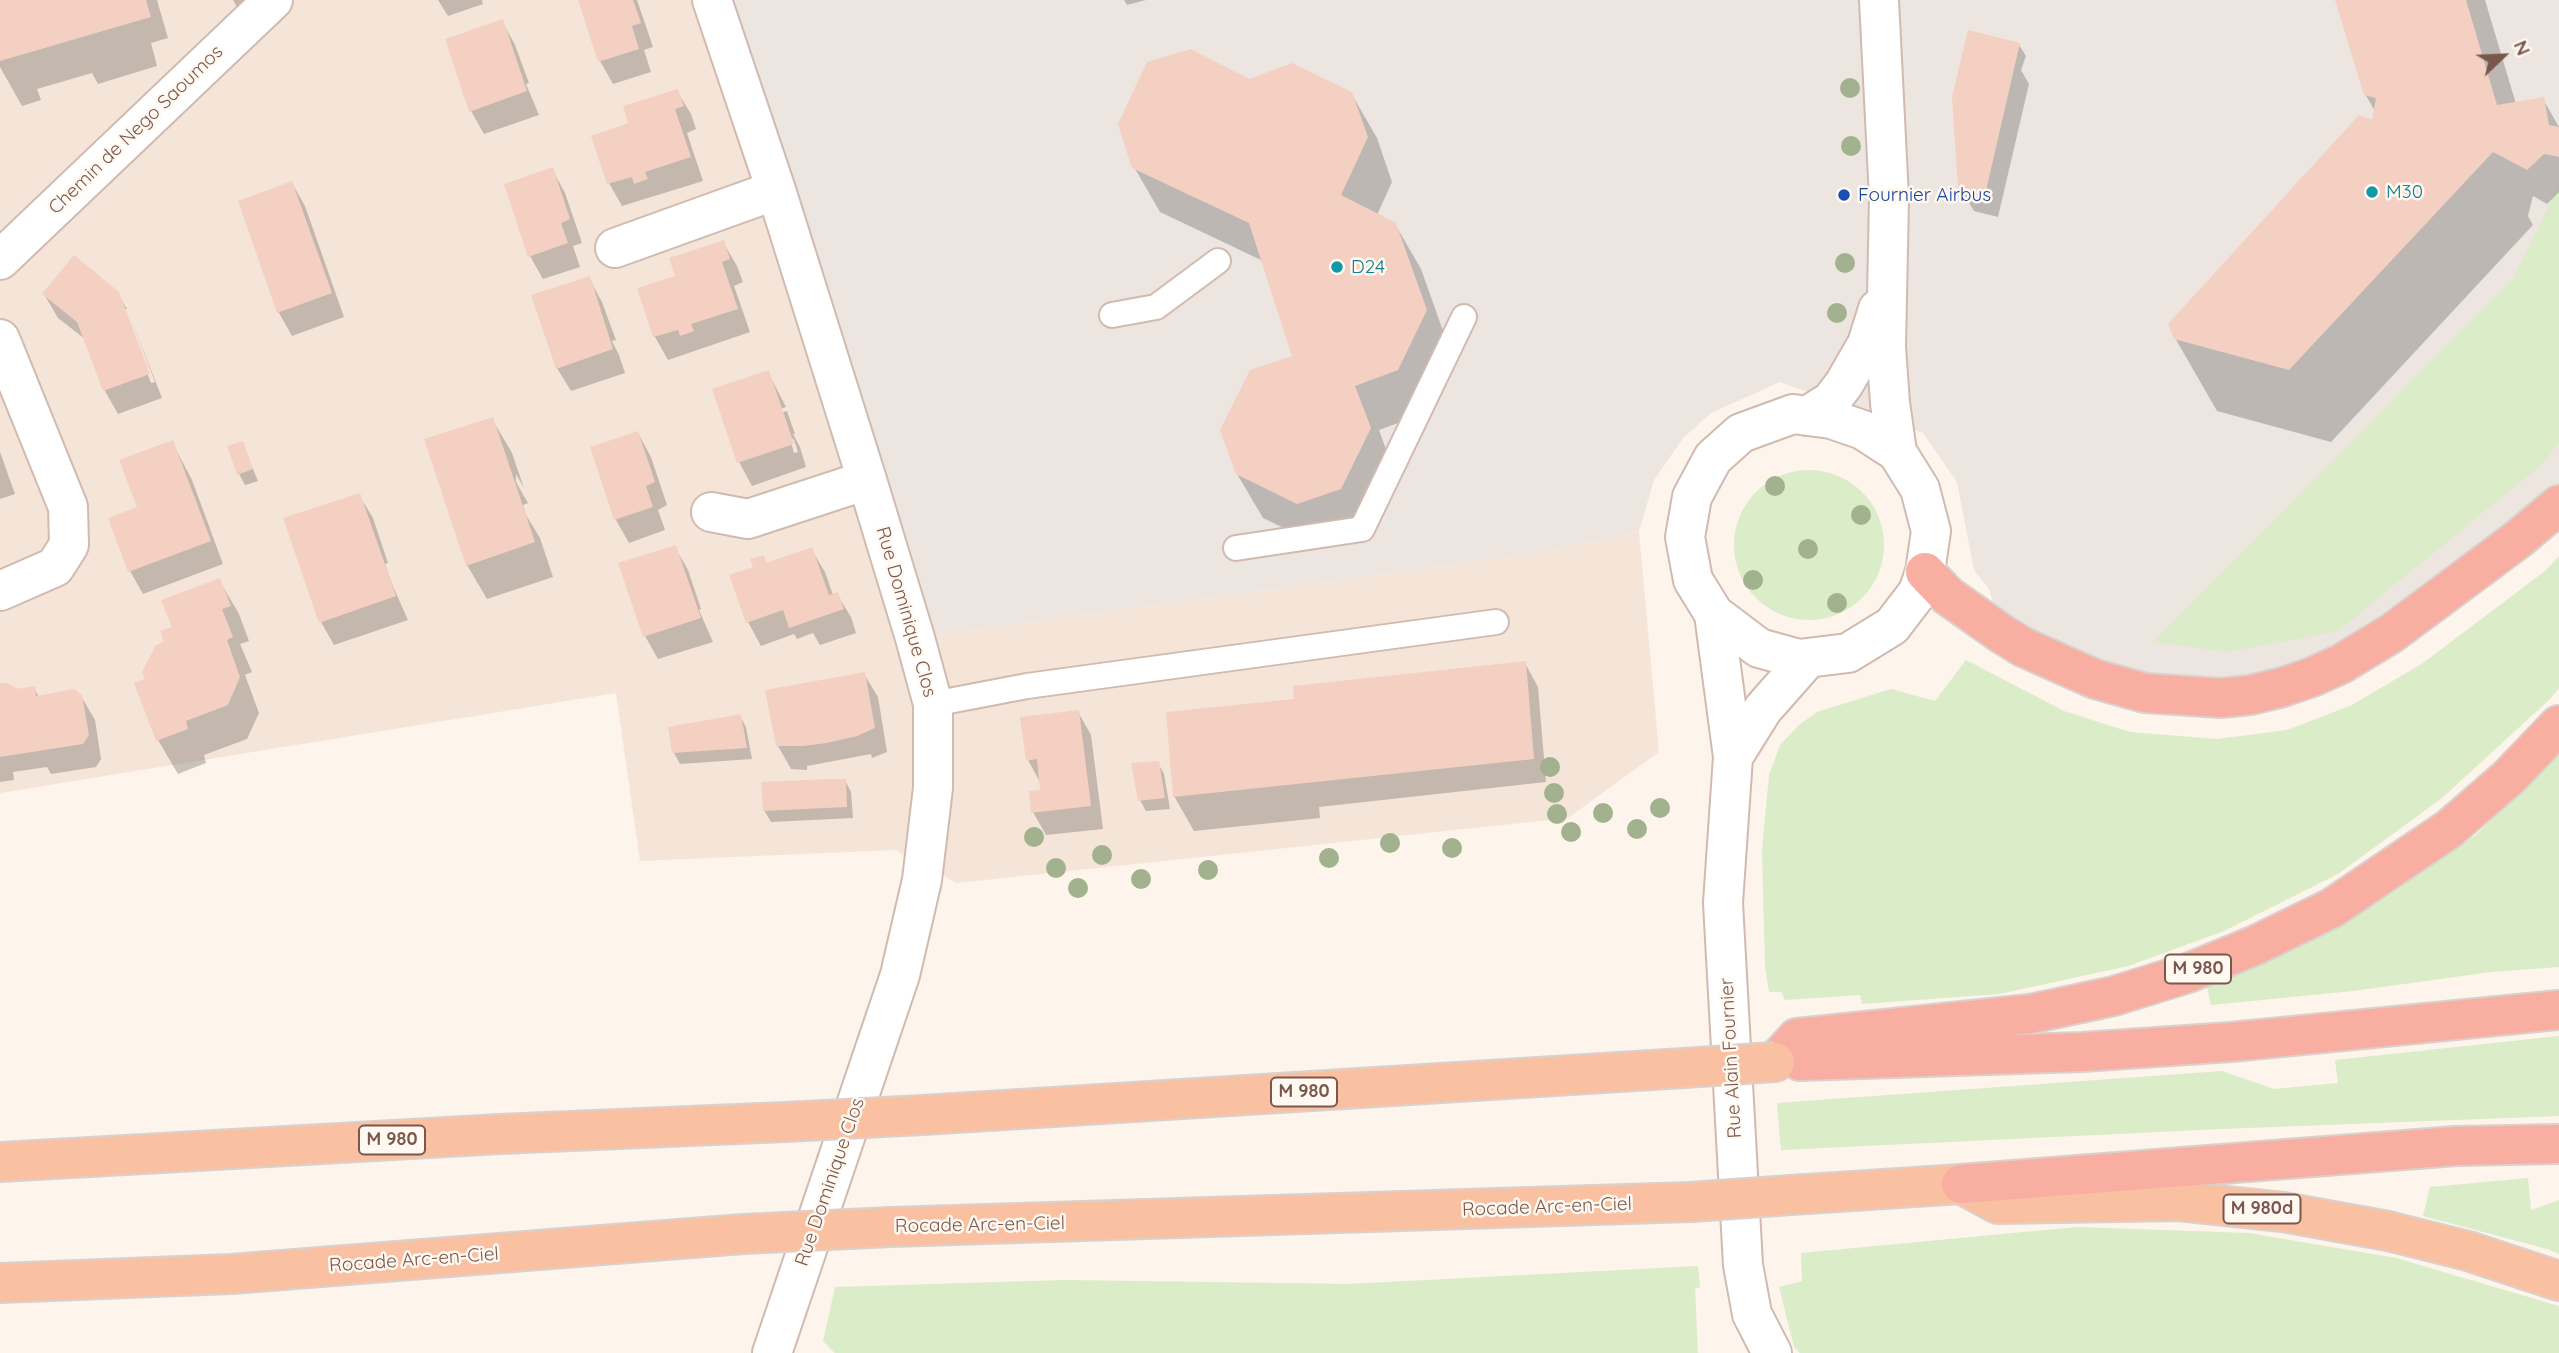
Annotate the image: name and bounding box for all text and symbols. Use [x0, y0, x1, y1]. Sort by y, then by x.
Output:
north arrow [2468, 21, 2538, 91]
text: N [2509, 37, 2536, 59]
street label: Chemin de Nego Saoumos [44, 41, 228, 219]
place label: M30 [2386, 181, 2423, 203]
place label: Fournier Airbus [1858, 184, 1991, 206]
marker: M30 [2364, 184, 2380, 200]
marker: Fournier Airbus [1836, 187, 1852, 203]
place label: D24 [1351, 256, 1385, 278]
marker: D24 [1329, 259, 1345, 275]
street label: Rue Dominique Clos [871, 524, 941, 700]
road number: M 980 [2165, 954, 2231, 984]
street label: Rue Alain Fournier [1715, 977, 1747, 1139]
road number: M 980 [1271, 1078, 1337, 1106]
street label: Rue Dominique Clos [791, 1095, 869, 1269]
road number: M 980 [359, 1126, 425, 1154]
street label: Rocade Arc-en-Ciel [1462, 1193, 1632, 1221]
road number: M 980d [2224, 1194, 2300, 1224]
street label: Rocade Arc-en-Ciel [895, 1212, 1065, 1238]
street label: Rocade Arc-en-Ciel [328, 1243, 500, 1277]

